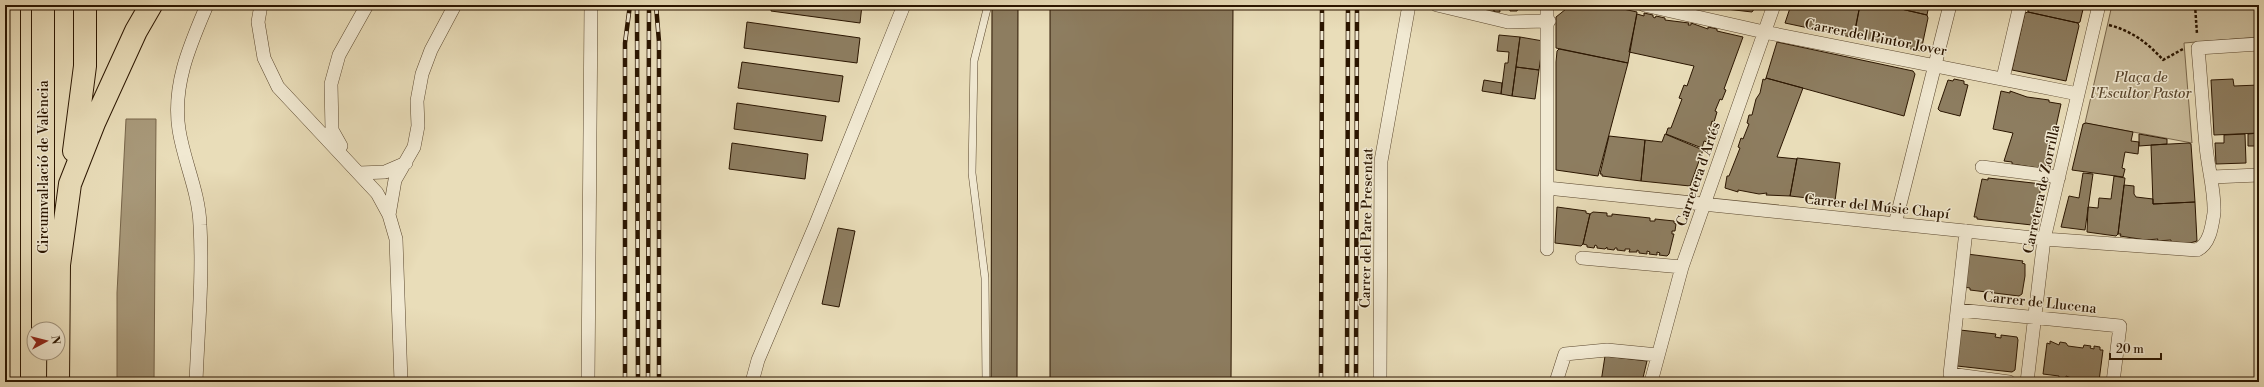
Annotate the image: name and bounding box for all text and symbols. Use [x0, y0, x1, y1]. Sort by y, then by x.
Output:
street label: Carrer del Pintor Jover [1803, 15, 1948, 61]
park label: Plaça de l'Escultor Pastor [2091, 69, 2192, 103]
street label: Circumval·lació de València [35, 79, 53, 254]
street label: Carretera d'Artés [1673, 120, 1725, 229]
street label: Carretera de Zorrilla [2020, 122, 2065, 255]
street label: Carrer del Pare Presentat [1357, 148, 1377, 308]
street label: Carrer del Músic Chapí [1803, 190, 1952, 224]
street label: Carrer de Llucena [1982, 288, 2098, 318]
north arrow [26, 321, 66, 361]
text: N [47, 335, 62, 345]
scale bar [2110, 335, 2161, 361]
text: 20 m [2116, 342, 2144, 357]

